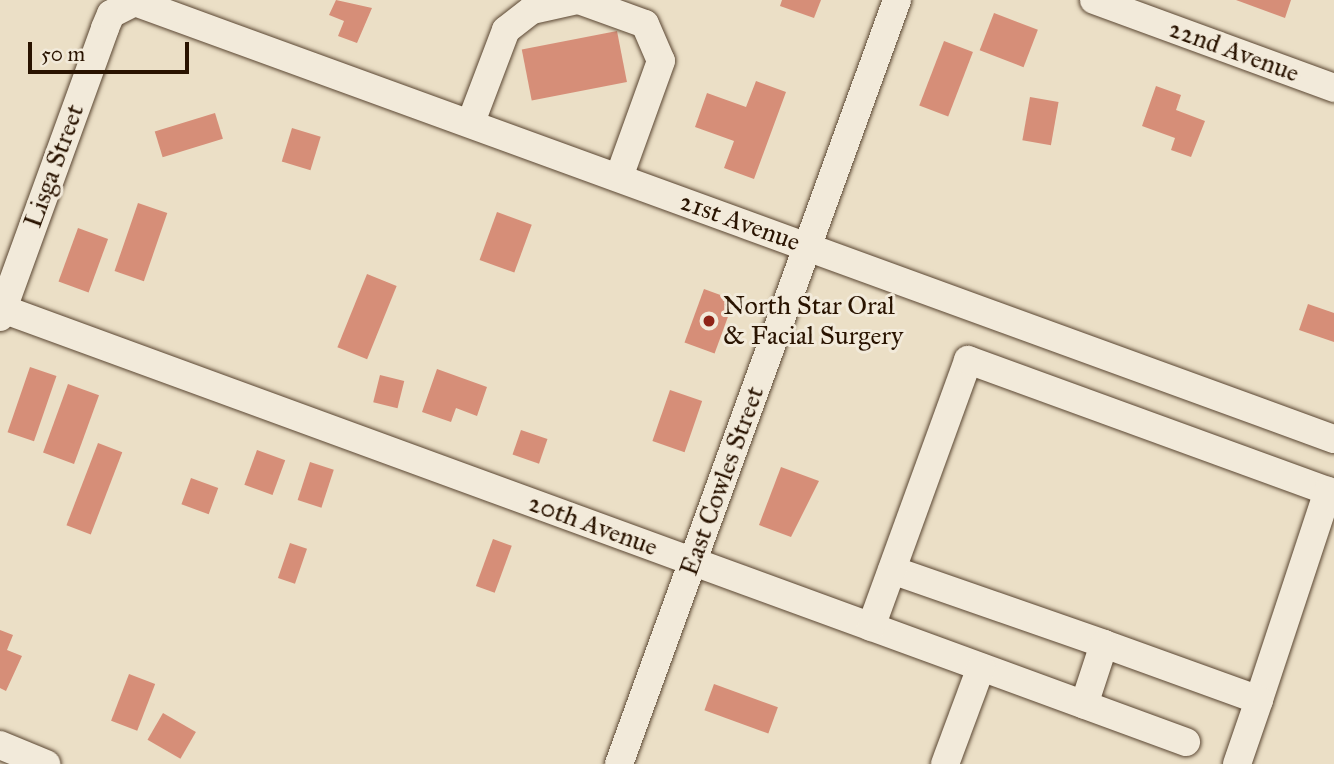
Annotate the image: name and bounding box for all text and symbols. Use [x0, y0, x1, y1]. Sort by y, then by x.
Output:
street label: 22nd Avenue [1165, 13, 1303, 89]
scale bar [32, 28, 192, 72]
text: 50 m [41, 41, 85, 67]
street label: Lisga Street [17, 100, 91, 232]
street label: 21st Avenue [676, 186, 804, 258]
place label: North Star Oral & Facial Surgery [723, 290, 903, 352]
marker: North Star Oral & Facial Surgery [701, 313, 717, 329]
street label: East Cowles Street [673, 382, 771, 580]
street label: 20th Avenue [524, 487, 662, 563]

